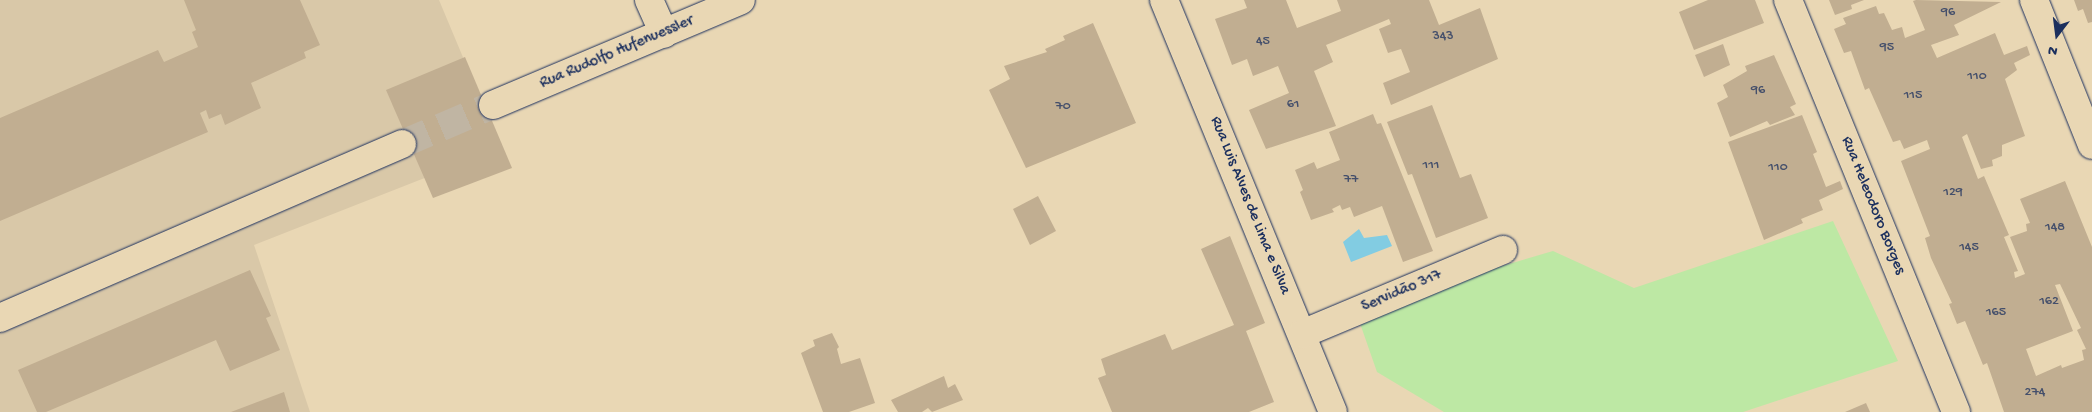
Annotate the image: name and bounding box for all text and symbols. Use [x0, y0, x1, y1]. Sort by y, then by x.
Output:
house number: 96 [1941, 5, 1955, 21]
north arrow [2032, 10, 2082, 60]
street label: Rua Rudolfo Hufenuessler [537, 12, 697, 94]
house number: 343 [1432, 29, 1454, 45]
house number: 45 [1256, 34, 1270, 50]
house number: 95 [1880, 40, 1894, 56]
text: N [2046, 41, 2060, 59]
house number: 110 [1967, 69, 1987, 85]
house number: 96 [1751, 83, 1765, 99]
house number: 115 [1904, 88, 1922, 104]
house number: 61 [1287, 97, 1299, 113]
house number: 70 [1055, 99, 1071, 115]
street label: Rua Luis Alves de Lima e Silva [1204, 114, 1294, 298]
street label: Rua Heleodoro Borges [1836, 134, 1908, 278]
house number: 111 [1423, 158, 1439, 174]
house number: 110 [1768, 160, 1788, 176]
house number: 77 [1344, 172, 1358, 188]
house number: 129 [1943, 185, 1963, 201]
house number: 148 [2045, 220, 2065, 236]
house number: 145 [1959, 240, 1979, 256]
street label: Servidão 317 [1359, 266, 1445, 318]
house number: 162 [2039, 294, 2059, 310]
house number: 165 [1986, 305, 2006, 321]
house number: 274 [2025, 385, 2045, 401]

